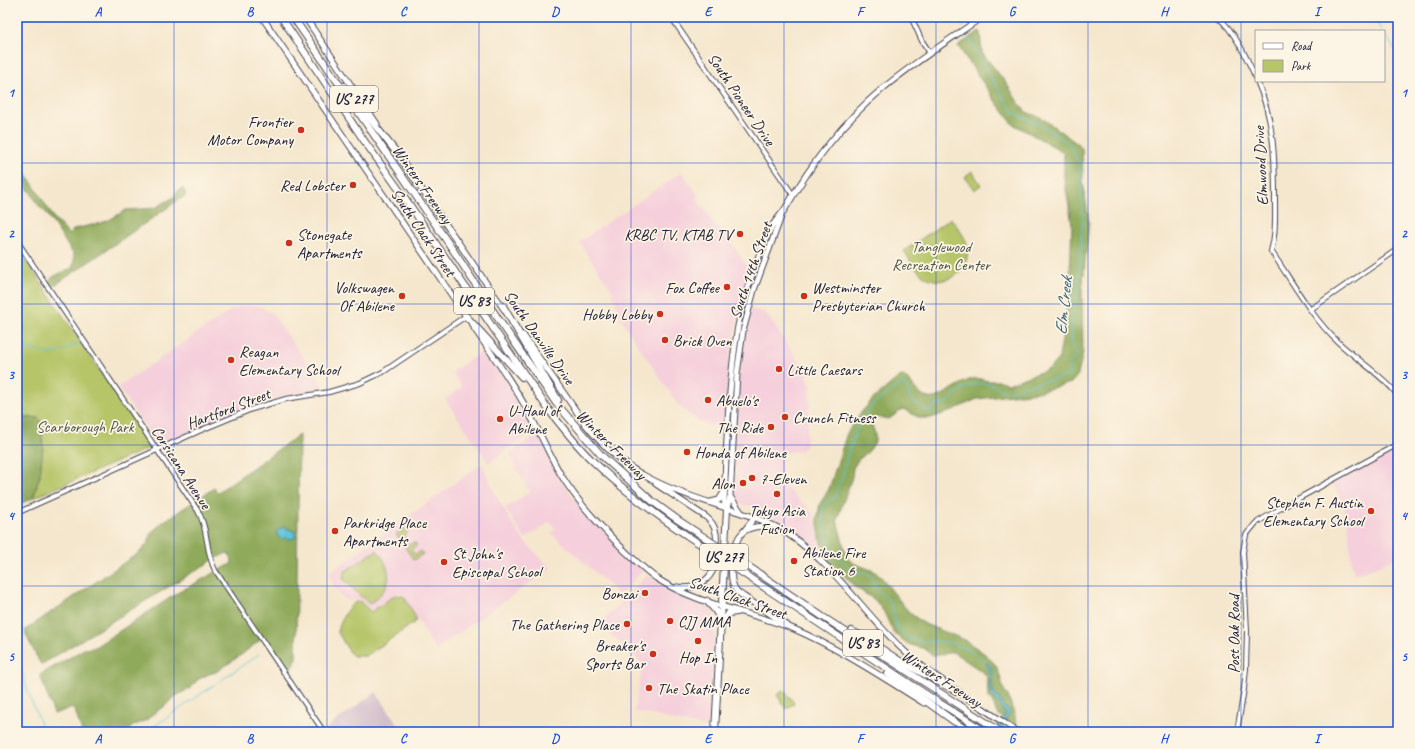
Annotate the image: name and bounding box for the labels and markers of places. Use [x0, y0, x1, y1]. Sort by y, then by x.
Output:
place label: Frontier Motor Company [207, 112, 295, 150]
marker: Frontier Motor Company [296, 125, 306, 135]
place label: Red Lobster [280, 176, 346, 196]
marker: Red Lobster [348, 180, 358, 190]
place label: Stonegate Apartments [297, 225, 363, 263]
place label: KRBC TV, KTAB TV [624, 225, 735, 245]
marker: KRBC TV, KTAB TV [735, 229, 745, 239]
marker: Stonegate Apartments [284, 238, 294, 248]
place label: Volkswagen Of Abilene [334, 278, 396, 316]
place label: Fox Coffee [665, 278, 721, 298]
place label: Westminster Presbyterian Church [812, 278, 926, 316]
marker: Fox Coffee [722, 282, 732, 292]
marker: Volkswagen Of Abilene [397, 291, 407, 301]
marker: Westminster Presbyterian Church [799, 291, 809, 301]
place label: Hobby Lobby [582, 305, 654, 325]
marker: Hobby Lobby [655, 309, 665, 319]
place label: Brick Oven [673, 331, 732, 351]
marker: Brick Oven [660, 335, 670, 345]
place label: Reagan Elementary School [239, 342, 342, 380]
marker: Reagan Elementary School [226, 355, 236, 365]
place label: Little Caesars [787, 360, 863, 380]
marker: Little Caesars [774, 364, 784, 374]
place label: Abuelo's [716, 391, 759, 411]
marker: Abuelo's [703, 395, 713, 405]
place label: U-Haul of Abilene [508, 401, 563, 439]
place label: Crunch Fitness [793, 408, 877, 428]
marker: Crunch Fitness [780, 412, 790, 422]
marker: U-Haul of Abilene [495, 414, 505, 424]
place label: The Ride [716, 418, 765, 438]
marker: The Ride [766, 422, 776, 432]
place label: Honda of Abilene [695, 443, 788, 463]
marker: Honda of Abilene [682, 447, 692, 457]
place label: 7-Eleven [760, 469, 807, 489]
marker: 7-Eleven [747, 473, 757, 483]
place label: Alon [711, 474, 736, 494]
marker: Alon [738, 478, 748, 488]
marker: Tokyo Asia Fusion [772, 489, 782, 499]
place label: Stephen F. Austin Elementary School [1263, 493, 1366, 531]
place label: Tokyo Asia Fusion [749, 501, 806, 539]
marker: Stephen F. Austin Elementary School [1366, 506, 1376, 516]
place label: Parkridge Place Apartments [343, 513, 428, 551]
marker: Parkridge Place Apartments [330, 526, 340, 536]
place label: Abilene Fire Station 6 [802, 543, 867, 581]
place label: St John's Episcopal School [452, 544, 544, 582]
marker: Abilene Fire Station 6 [789, 556, 799, 566]
marker: St John's Episcopal School [439, 557, 449, 567]
place label: Bonzai [601, 584, 639, 604]
marker: Bonzai [640, 588, 650, 598]
place label: CJJ MMA [678, 612, 731, 632]
place label: The Gathering Place [510, 615, 621, 635]
marker: CJJ MMA [665, 616, 675, 626]
marker: The Gathering Place [622, 619, 632, 629]
place label: Breaker's Sports Bar [585, 636, 647, 674]
marker: Hop In [693, 636, 703, 646]
place label: Hop In [679, 648, 718, 668]
marker: Breaker's Sports Bar [648, 649, 658, 659]
place label: The Skatin Place [657, 679, 751, 699]
marker: The Skatin Place [644, 683, 654, 693]

